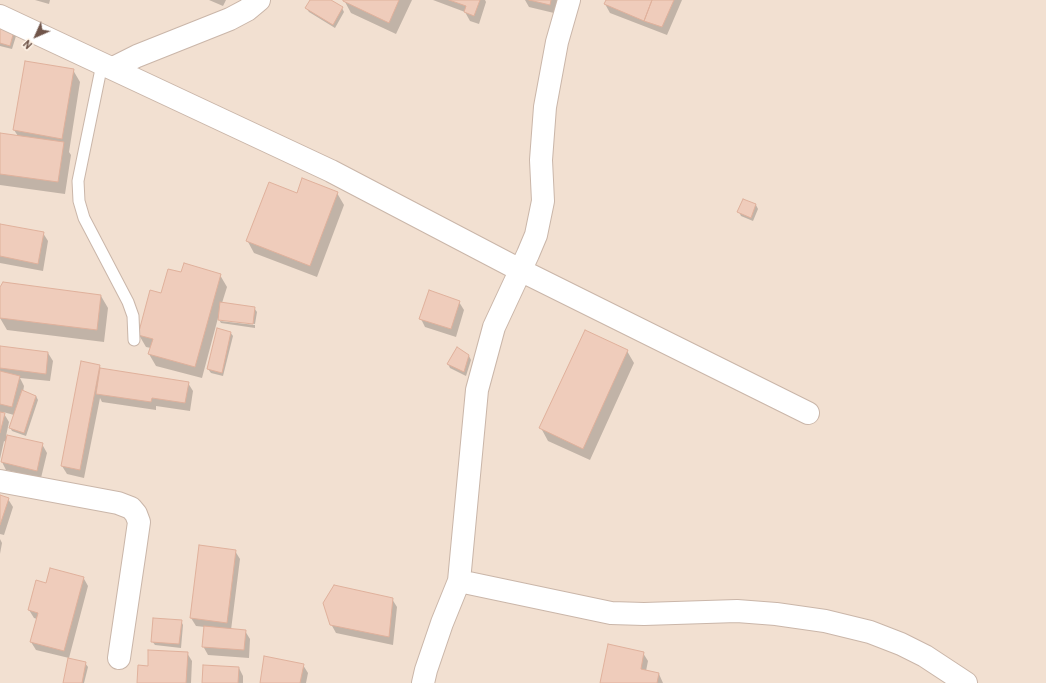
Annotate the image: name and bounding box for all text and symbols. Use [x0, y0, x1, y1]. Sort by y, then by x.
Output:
north arrow [16, 16, 56, 56]
text: N [20, 38, 34, 52]

